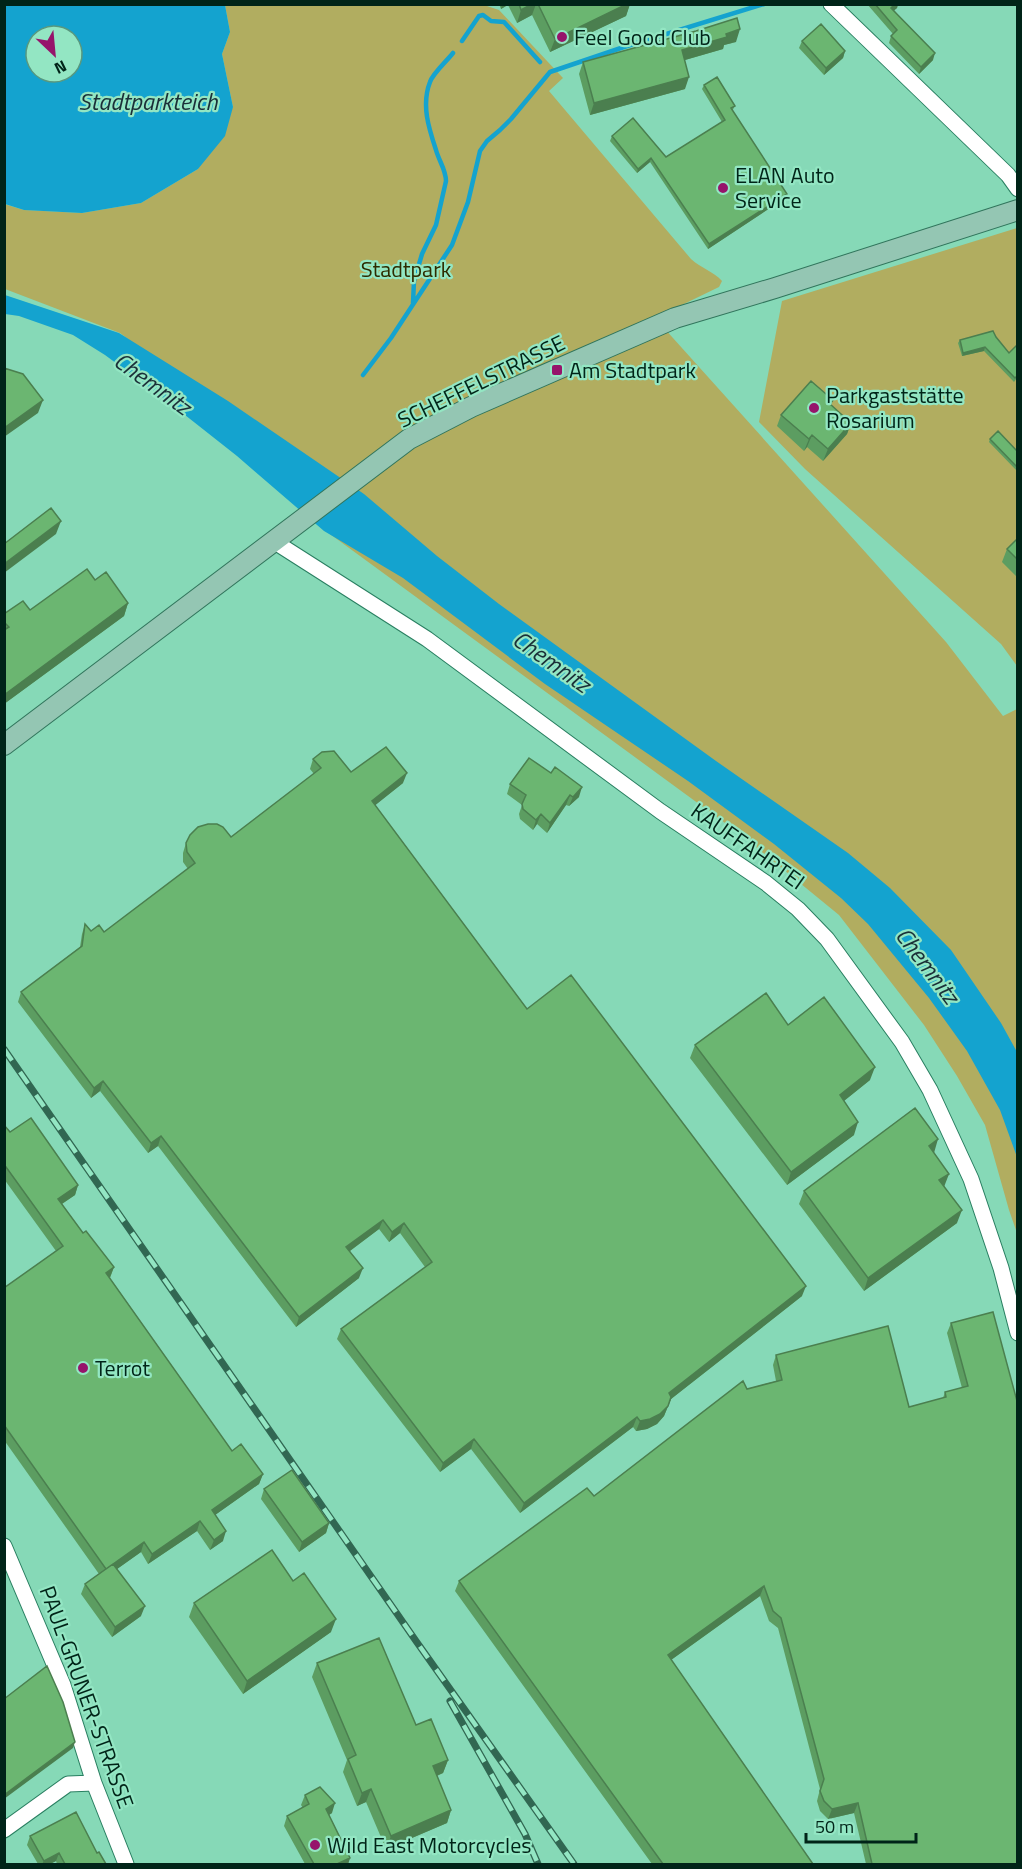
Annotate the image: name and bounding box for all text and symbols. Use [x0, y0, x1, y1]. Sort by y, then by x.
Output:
place label: Feel Good Club [574, 20, 711, 54]
north arrow [24, 24, 84, 84]
marker: Feel Good Club [555, 30, 569, 44]
text: N [50, 54, 71, 81]
water label: Stadtparkteich [79, 83, 218, 119]
place label: ELAN Auto Service [735, 158, 835, 217]
marker: ELAN Auto Service [716, 181, 730, 195]
park label: Stadtpark [361, 252, 452, 286]
street label: SCHEFFELSTRASSE [391, 326, 571, 436]
water label: Chemnitz [107, 342, 201, 425]
place label: Am Stadtpark [569, 353, 696, 387]
marker: Am Stadtpark [550, 363, 564, 377]
place label: Parkgaststätte Rosarium [826, 378, 964, 437]
marker: Parkgaststätte Rosarium [807, 401, 821, 415]
water label: Chemnitz [505, 621, 600, 702]
street label: KAUFFAHRTEI [684, 794, 812, 898]
water label: Chemnitz [887, 919, 970, 1013]
place label: Terrot [95, 1351, 150, 1385]
marker: Terrot [76, 1361, 90, 1375]
street label: PAUL-GRUNER-STRASSE [31, 1581, 143, 1813]
scale bar [806, 1806, 916, 1844]
text: 50 m [815, 1813, 854, 1840]
place label: Wild East Motorcycles [327, 1828, 532, 1862]
marker: Wild East Motorcycles [308, 1838, 322, 1852]

